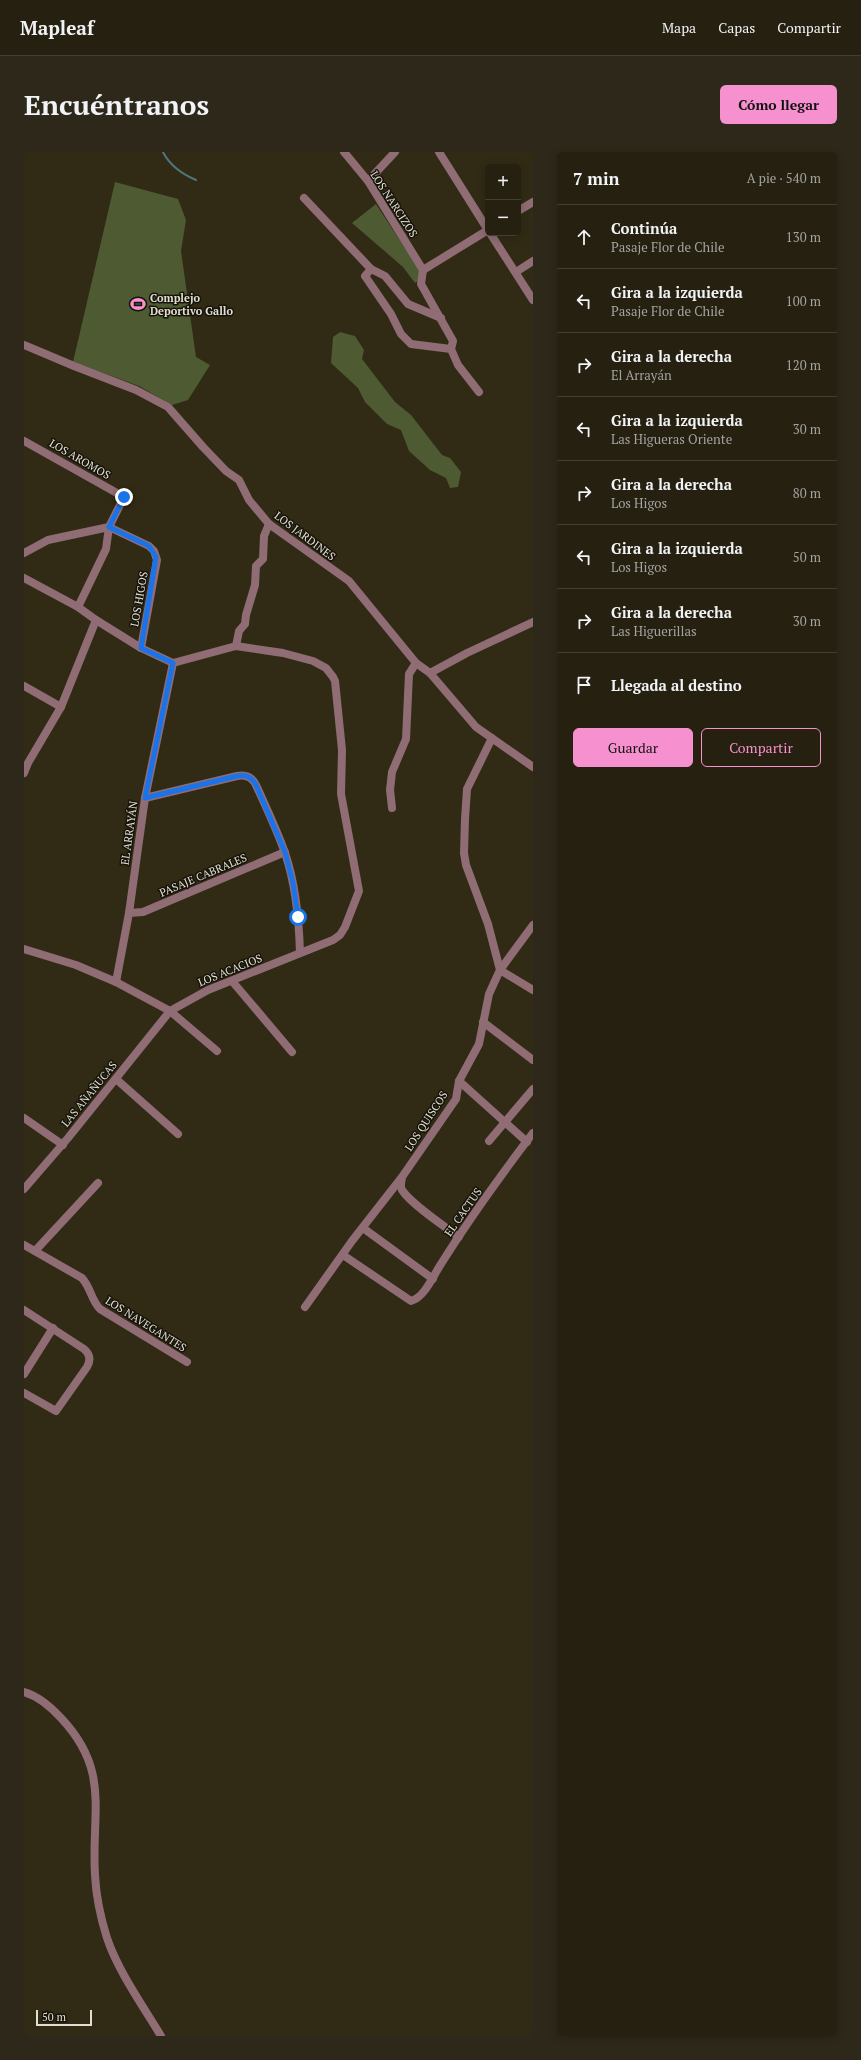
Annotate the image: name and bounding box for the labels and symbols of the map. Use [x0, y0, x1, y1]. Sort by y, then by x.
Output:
street label: LOS NARCIZOS [367, 168, 421, 240]
place label: Complejo Deportivo Gallo [150, 291, 234, 318]
sports icon: Complejo Deportivo Gallo [129, 295, 147, 313]
street label: LOS AROMOS [47, 436, 113, 482]
route end [115, 488, 133, 506]
street label: LOS JARDINES [272, 509, 338, 564]
street label: LOS HIGOS [127, 570, 151, 628]
street label: EL ARRAYÁN [118, 800, 140, 866]
street label: PASAJE CABRALES [157, 850, 249, 900]
route start [289, 908, 307, 926]
street label: LOS ACACIOS [196, 951, 264, 989]
street label: LAS AÑAÑUCAS [58, 1058, 120, 1130]
street label: LOS QUISCOS [401, 1088, 451, 1154]
street label: EL CACTUS [441, 1185, 485, 1239]
street label: LOS NAVEGANTES [103, 1293, 189, 1355]
scale bar [36, 2008, 92, 2027]

